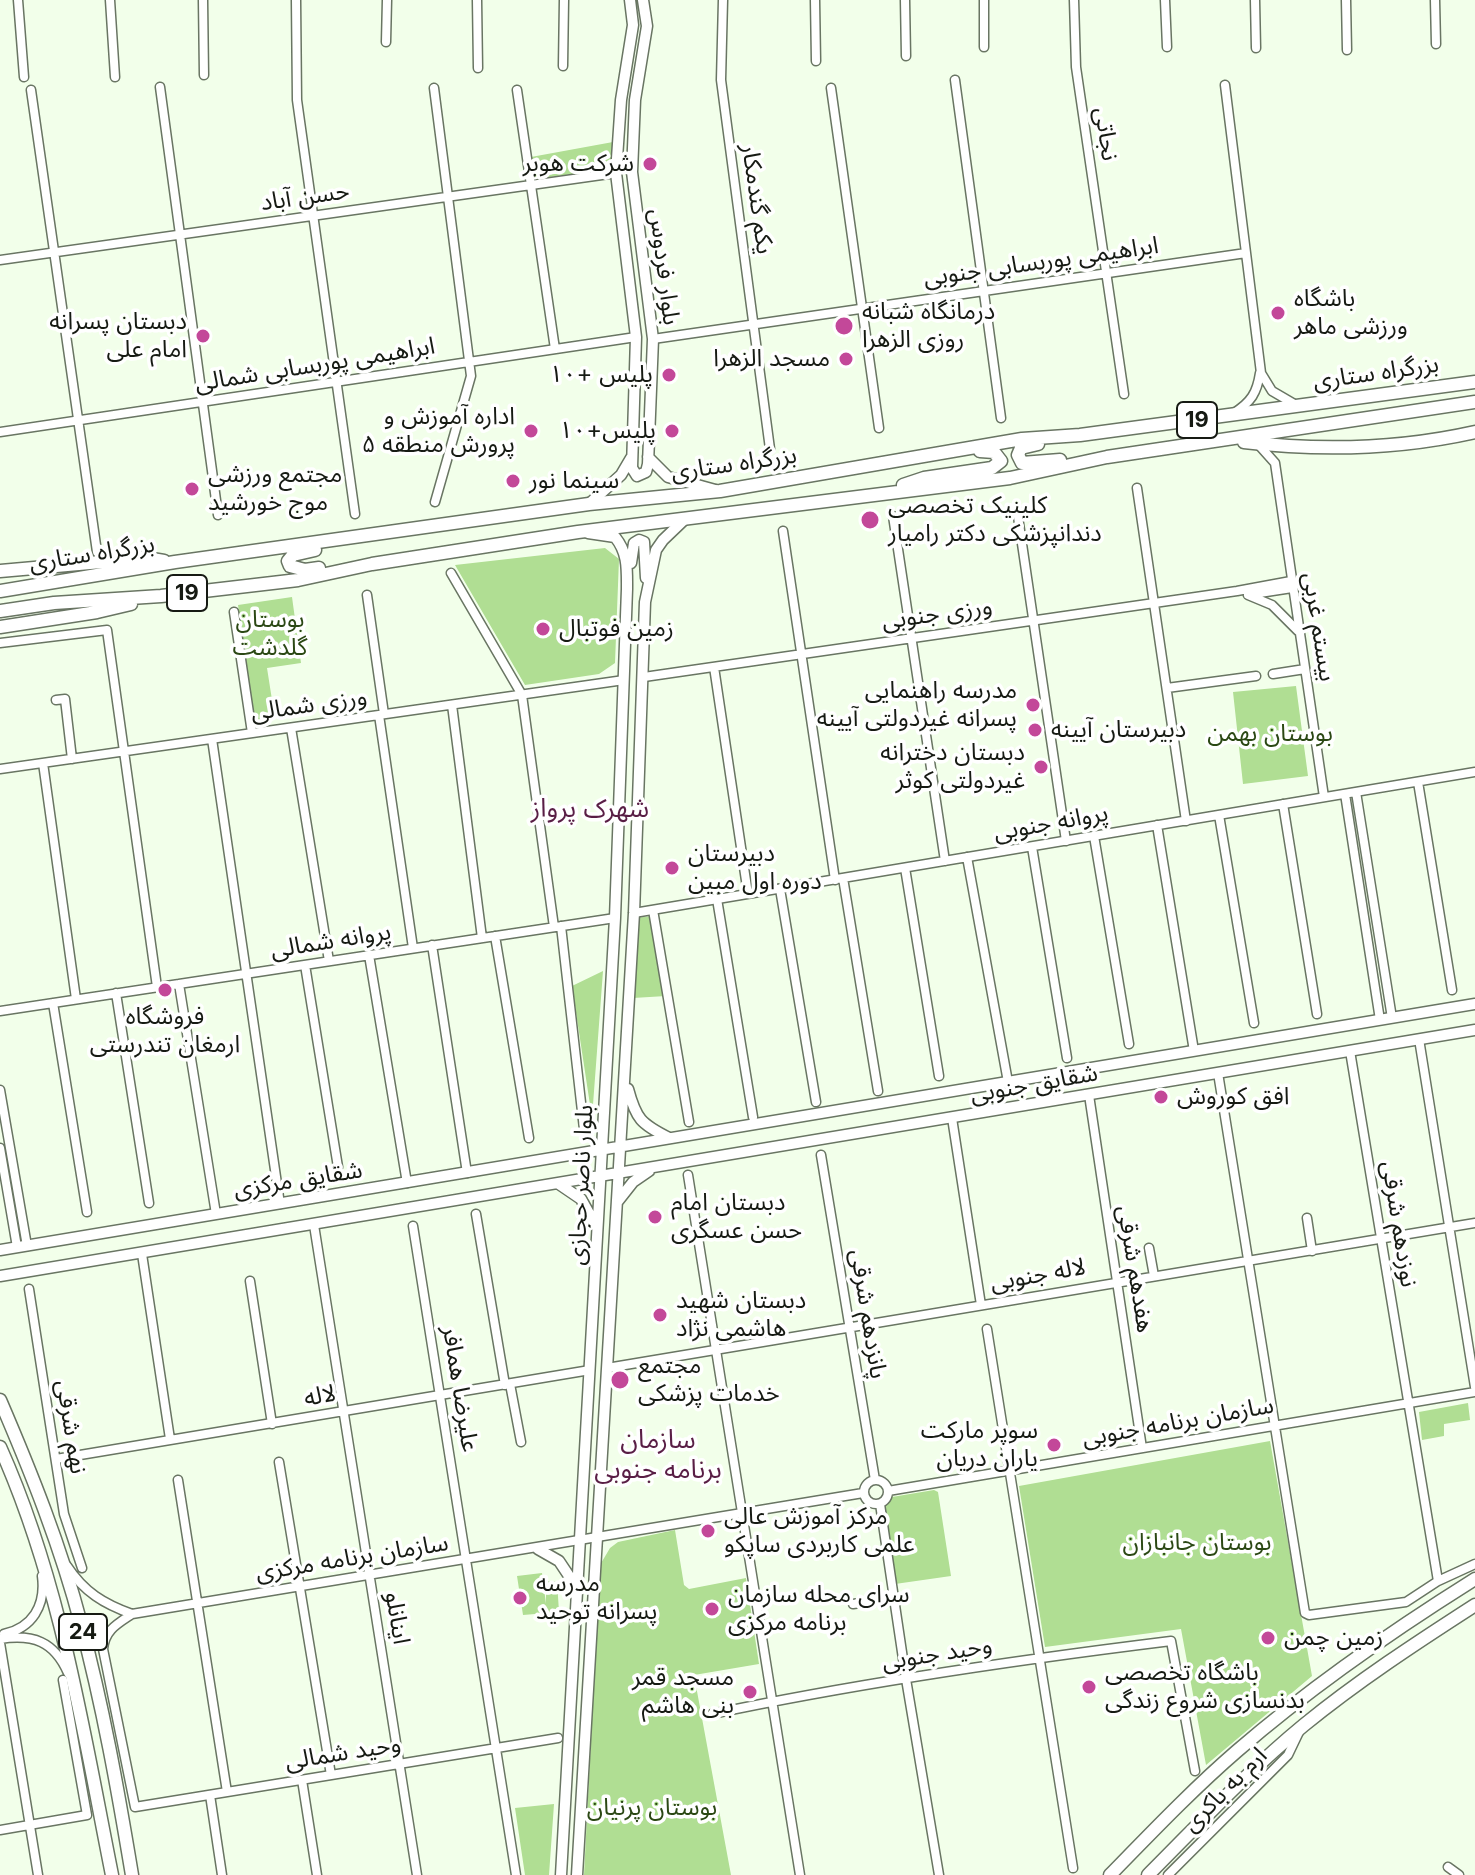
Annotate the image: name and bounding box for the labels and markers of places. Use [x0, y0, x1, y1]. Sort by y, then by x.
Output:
place label: شرکت هوبر [523, 150, 634, 178]
marker: شرکت هوبر [641, 155, 659, 173]
place label: باشگاه ورزشی ماهر [1294, 285, 1408, 341]
place label: درمانگاه شبانه روزی الزهرا [862, 298, 995, 354]
marker: باشگاه ورزشی ماهر [1269, 304, 1287, 322]
place label: دبستان پسرانه امام علی [49, 308, 187, 364]
marker: درمانگاه شبانه روزی الزهرا [833, 315, 855, 337]
marker: دبستان پسرانه امام علی [194, 327, 212, 345]
place label: مسجد الزهرا [713, 345, 830, 373]
marker: مسجد الزهرا [837, 350, 855, 368]
place label: پلیس +۱۰ [549, 361, 653, 389]
marker: پلیس +۱۰ [660, 366, 678, 384]
place label: اداره آموزش و پرورش منطقه ۵ [362, 403, 515, 459]
place label: پلیس+١٠ [559, 417, 656, 445]
marker: اداره آموزش و پرورش منطقه ۵ [522, 422, 540, 440]
marker: پلیس+١٠ [663, 422, 681, 440]
place label: مجتمع ورزشی موج خورشید [208, 461, 342, 517]
place label: سینما نور [529, 467, 619, 495]
marker: سینما نور [504, 472, 522, 490]
marker: مجتمع ورزشی موج خورشید [183, 480, 201, 498]
place label: کلینیک تخصصی دندانپزشکی دکتر رامیار [888, 492, 1102, 548]
marker: کلینیک تخصصی دندانپزشکی دکتر رامیار [859, 509, 881, 531]
place label: زمین فوتبال [559, 615, 674, 643]
marker: زمین فوتبال [534, 620, 552, 638]
place label: مدرسه راهنمایی پسرانه غیردولتی آیینه [817, 677, 1017, 733]
marker: مدرسه راهنمایی پسرانه غیردولتی آیینه [1024, 696, 1042, 714]
place label: دبیرستان آیینه [1051, 716, 1186, 744]
marker: دبیرستان آیینه [1026, 721, 1044, 739]
place label: دبستان دخترانه غیردولتی کوثر [880, 739, 1025, 795]
marker: دبستان دخترانه غیردولتی کوثر [1032, 758, 1050, 776]
place label: دبیرستان دوره اول مبین [688, 840, 822, 896]
marker: دبیرستان دوره اول مبین [663, 859, 681, 877]
marker: فروشگاه ارمغان تندرستی [156, 981, 174, 999]
place label: فروشگاه ارمغان تندرستی [90, 1003, 240, 1059]
place label: افق کوروش [1177, 1083, 1289, 1111]
marker: افق کوروش [1152, 1088, 1170, 1106]
place label: دبستان امام حسن عسگری [671, 1189, 802, 1245]
marker: دبستان امام حسن عسگری [646, 1208, 664, 1226]
place label: دبستان شهید هاشمی نژاد [676, 1287, 806, 1343]
marker: دبستان شهید هاشمی نژاد [651, 1306, 669, 1324]
place label: مجتمع خدمات پزشکی [638, 1352, 780, 1408]
marker: مجتمع خدمات پزشکی [609, 1369, 631, 1391]
place label: سوپر مارکت یاران دریان [921, 1417, 1038, 1473]
marker: سوپر مارکت یاران دریان [1045, 1436, 1063, 1454]
place label: مرکز آموزش عالی علمی کاربردی ساپکو [724, 1503, 915, 1559]
marker: مرکز آموزش عالی علمی کاربردی ساپکو [699, 1522, 717, 1540]
place label: مدرسه پسرانه توحید [536, 1570, 657, 1626]
place label: سرای محله سازمان برنامه مرکزی [728, 1581, 910, 1637]
marker: مدرسه پسرانه توحید [511, 1589, 529, 1607]
marker: سرای محله سازمان برنامه مرکزی [703, 1600, 721, 1618]
place label: زمین چمن [1284, 1624, 1383, 1652]
marker: زمین چمن [1259, 1629, 1277, 1647]
place label: باشگاه تخصصی بدنسازی شروع زندگی [1105, 1659, 1305, 1715]
place label: مسجد قمر بنی هاشم [632, 1664, 734, 1720]
marker: باشگاه تخصصی بدنسازی شروع زندگی [1080, 1678, 1098, 1696]
marker: مسجد قمر بنی هاشم [741, 1683, 759, 1701]

